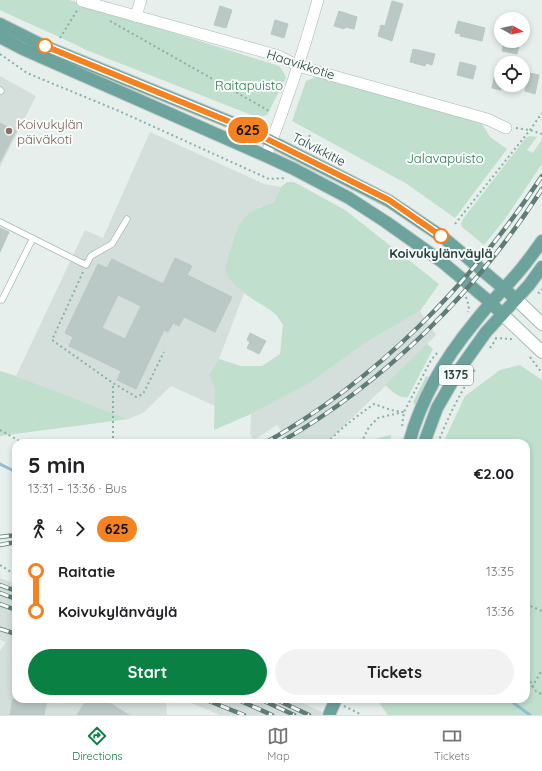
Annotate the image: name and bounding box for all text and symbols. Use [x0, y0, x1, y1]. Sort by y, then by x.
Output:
north arrow [494, 12, 530, 48]
map controls [494, 12, 530, 92]
unlabelled marker [37, 38, 53, 54]
street label: Haavikkotie [265, 45, 337, 83]
button: locate [494, 56, 530, 92]
park label: Raitapuisto [215, 77, 283, 93]
place label: Koivukylän päiväkoti [17, 116, 83, 147]
line badge: 625 [225, 117, 271, 143]
text: 625 [236, 121, 260, 139]
marker: Koivukylän päiväkoti [4, 126, 14, 136]
street label: Talvikkitie [290, 129, 348, 169]
park label: Jalavapuisto [406, 150, 484, 166]
marker: Koivukylänväylä [433, 228, 449, 244]
place label: Koivukylänväylä [389, 245, 493, 261]
road number: 1375 [439, 365, 473, 385]
text: 5 min [28, 451, 85, 479]
text: €2.00 [474, 464, 514, 483]
text: 13:31 – 13:36 · Bus [28, 480, 127, 496]
icon: walk [28, 518, 50, 540]
icon: forward [69, 518, 91, 540]
text: 625 [105, 520, 129, 538]
text: 4 [56, 521, 63, 537]
text: Raitatie [58, 562, 115, 581]
text: 13:35 [486, 563, 514, 579]
text: Koivukylänväylä [58, 602, 177, 621]
text: 13:36 [486, 603, 514, 619]
button: Start [28, 649, 267, 695]
button: Tickets [275, 649, 514, 695]
tab: Directions [72, 725, 123, 763]
tab: Map [267, 725, 290, 763]
tab: Tickets [434, 725, 470, 763]

